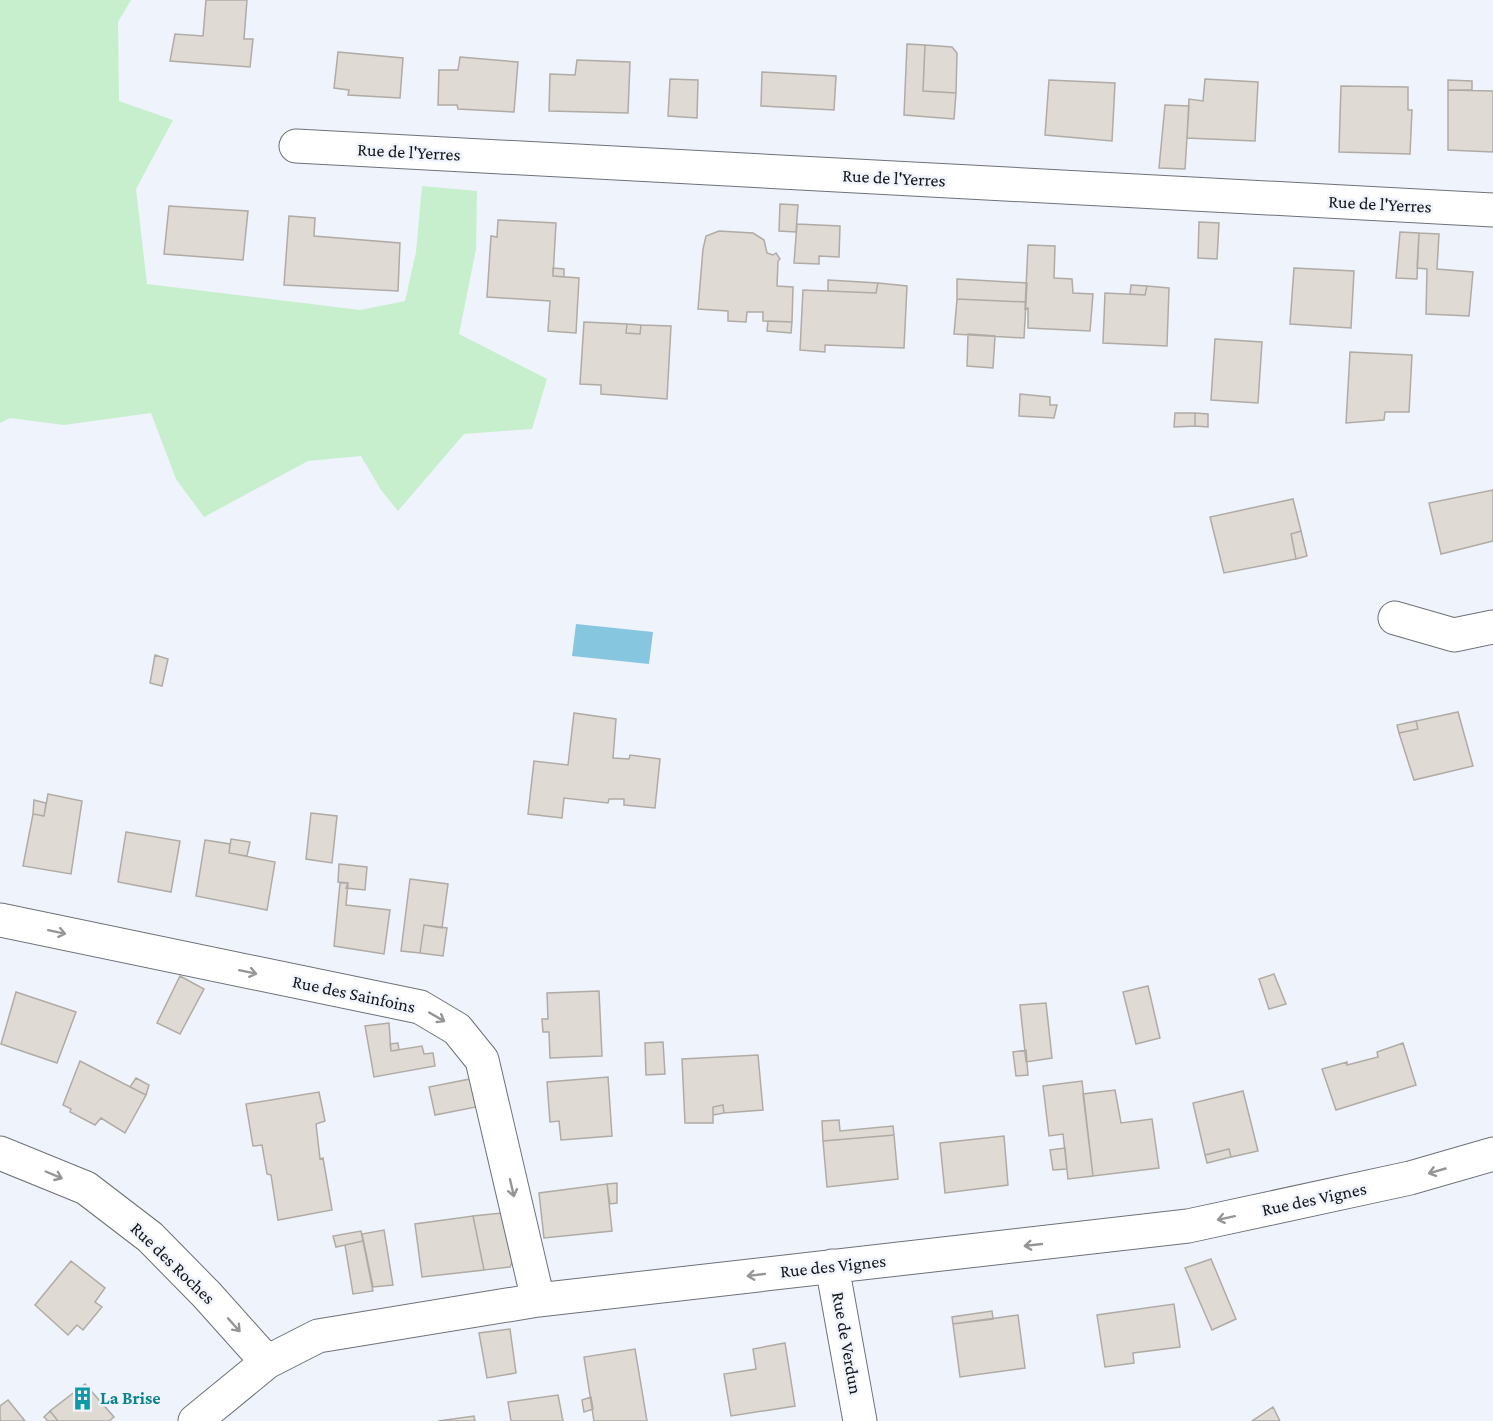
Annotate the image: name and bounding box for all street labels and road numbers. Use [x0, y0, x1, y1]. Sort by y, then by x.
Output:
street label: Rue de l'Yerres [357, 139, 461, 165]
street label: Rue de l'Yerres [842, 165, 946, 191]
street label: Rue de l'Yerres [1328, 191, 1432, 217]
street label: Rue des Sainfoins [291, 971, 417, 1017]
street label: Rue des Vignes [1260, 1178, 1368, 1220]
street label: Rue des Roches [127, 1218, 219, 1308]
street label: Rue des Vignes [779, 1250, 887, 1282]
street label: Rue de Verdun [828, 1290, 866, 1396]

